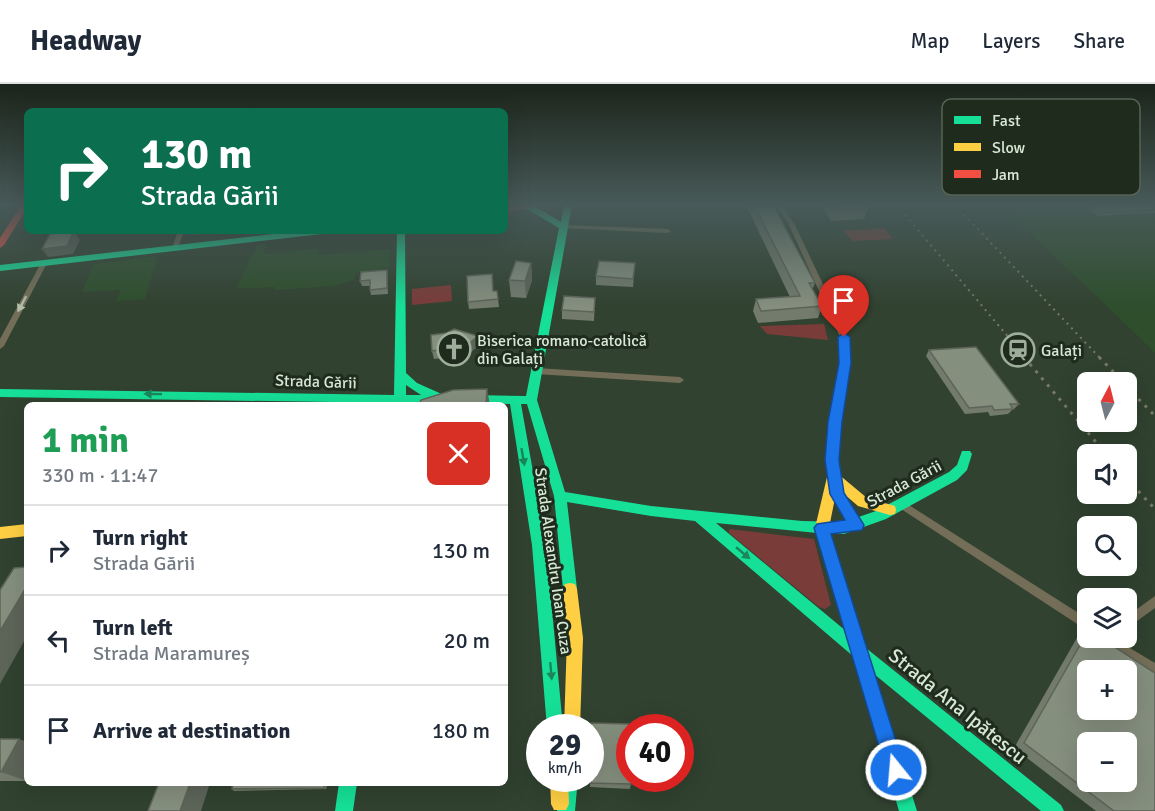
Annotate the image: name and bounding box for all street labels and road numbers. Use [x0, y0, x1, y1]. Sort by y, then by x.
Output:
street label: Strada Gării [275, 371, 357, 393]
street label: Strada Gării [864, 456, 945, 512]
street label: Strada Alexandru Ioan Cuza [530, 467, 576, 656]
street label: Strada Ana Ipătescu [884, 643, 1032, 770]

